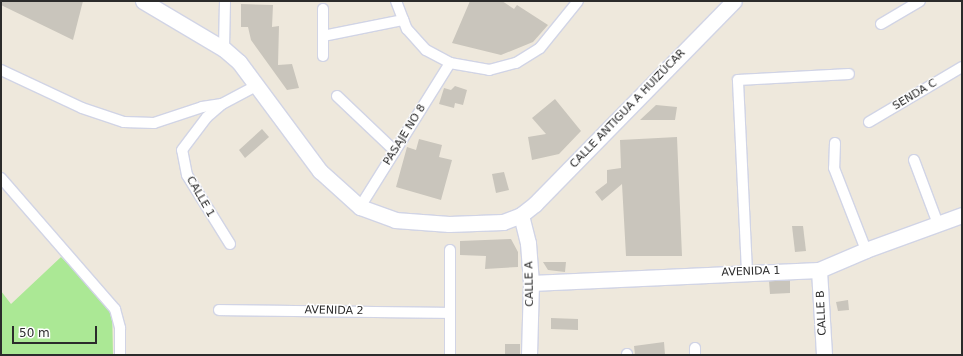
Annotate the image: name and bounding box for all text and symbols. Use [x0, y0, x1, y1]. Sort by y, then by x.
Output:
street label: CALLE ANTIGUA A HUIZÚCAR [568, 47, 688, 171]
street label: SENDA C [891, 77, 939, 113]
street label: PASAJE NO 8 [381, 102, 429, 168]
street label: CALLE 1 [183, 174, 217, 220]
street label: CALLE A [523, 261, 537, 307]
street label: AVENIDA 1 [721, 264, 781, 280]
street label: CALLE B [814, 290, 830, 336]
street label: AVENIDA 2 [304, 304, 364, 318]
scale bar [14, 318, 99, 344]
text: 50 m [19, 326, 50, 340]

